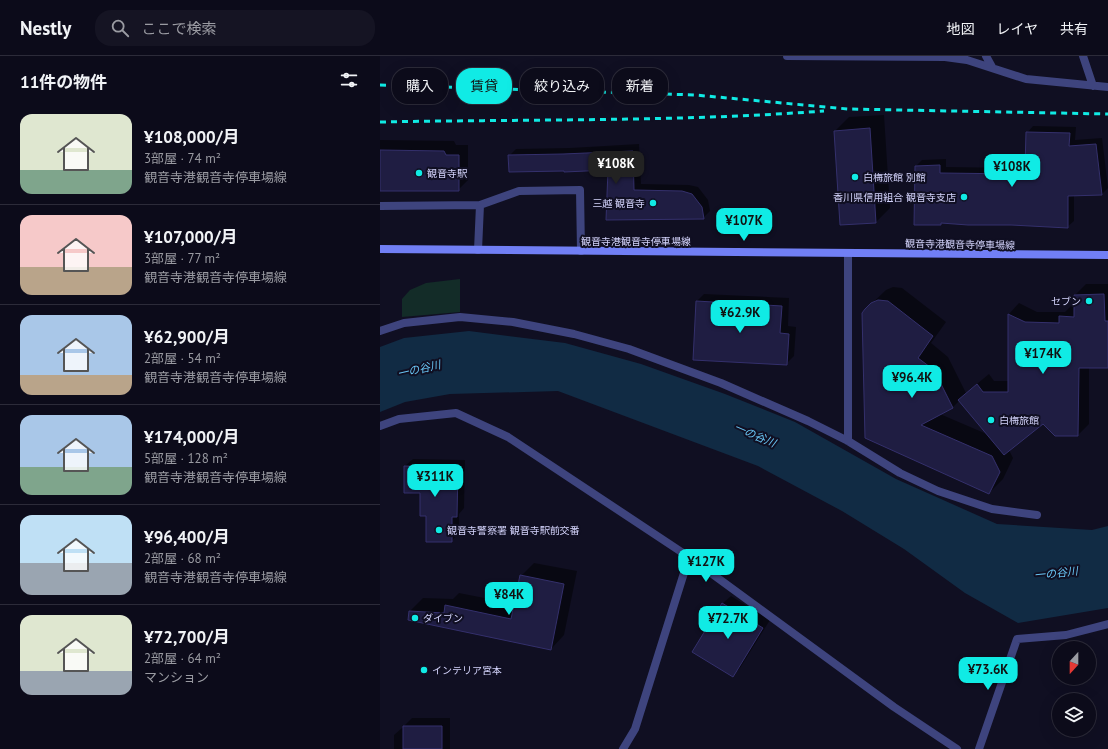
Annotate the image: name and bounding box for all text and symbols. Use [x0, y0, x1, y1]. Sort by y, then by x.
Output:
search box [95, 10, 375, 46]
text: Nestly [20, 16, 71, 40]
icon: search [109, 17, 131, 39]
text: ここで検索 [141, 19, 216, 38]
text: 地図 [946, 20, 974, 38]
text: レイヤ [996, 20, 1038, 38]
text: 共有 [1060, 20, 1088, 38]
chip: 購入 [392, 68, 448, 104]
chip: 賃貸 [456, 68, 512, 104]
chip: 絞り込み [520, 68, 604, 104]
chip: 新着 [612, 68, 668, 104]
icon: filters [338, 69, 360, 91]
text: 11件の物件 [20, 71, 107, 93]
text: ¥108,000/月 [144, 126, 240, 148]
icon: home [52, 130, 100, 178]
text: 3部屋 · 74 m² [144, 150, 221, 167]
pin: ¥108K [588, 151, 644, 185]
pin: ¥108K [984, 154, 1040, 188]
text: ¥108K [597, 155, 635, 172]
text: ¥108K [993, 158, 1031, 175]
place label: 観音寺駅 [427, 167, 468, 180]
marker: 観音寺駅 [414, 168, 424, 178]
text: 観音寺港観音寺停車場線 [144, 169, 287, 186]
place label: 白梅旅館 別館 [863, 171, 926, 184]
marker: 白梅旅館 別館 [850, 172, 860, 182]
place label: 香川県信用組合 観音寺支店 [833, 191, 956, 204]
marker: 香川県信用組合 観音寺支店 [959, 192, 969, 202]
place label: 三越 観音寺 [592, 197, 645, 210]
marker: 三越 観音寺 [648, 198, 658, 208]
pin: ¥107K [716, 208, 772, 242]
text: ¥107K [725, 212, 763, 229]
text: ¥107,000/月 [144, 226, 238, 248]
icon: home [52, 231, 100, 279]
street label: 観音寺港観音寺停車場線 [581, 235, 691, 248]
street label: 観音寺港観音寺停車場線 [905, 237, 1015, 252]
text: 3部屋 · 77 m² [144, 250, 220, 267]
text: 観音寺港観音寺停車場線 [144, 269, 287, 286]
place label: セブン [1051, 295, 1081, 308]
marker: セブン [1084, 296, 1094, 306]
pin: ¥62.9K [707, 300, 773, 334]
text: ¥62.9K [720, 304, 760, 321]
text: ¥62,900/月 [144, 326, 230, 348]
icon: home [52, 331, 100, 379]
pin: ¥174K [1015, 341, 1071, 375]
text: ¥174K [1024, 345, 1062, 362]
text: 2部屋 · 54 m² [144, 350, 221, 367]
water label: 一の谷川 [396, 357, 443, 381]
pin: ¥96.4K [879, 365, 945, 399]
text: 観音寺港観音寺停車場線 [144, 369, 287, 386]
text: ¥96.4K [892, 369, 932, 386]
place label: 白梅旅館 [999, 414, 1039, 427]
marker: 白梅旅館 [986, 415, 996, 425]
water label: 一の谷川 [732, 420, 779, 450]
text: ¥174,000/月 [144, 426, 240, 448]
icon: home [52, 431, 100, 479]
text: 5部屋 · 128 m² [144, 450, 228, 467]
pin: ¥311K [407, 464, 463, 498]
text: ¥311K [416, 468, 454, 485]
text: 観音寺港観音寺停車場線 [144, 469, 287, 486]
place label: 観音寺警察署 観音寺駅前交番 [447, 524, 580, 537]
marker: 観音寺警察署 観音寺駅前交番 [434, 525, 444, 535]
text: ¥96,400/月 [144, 526, 230, 548]
icon: home [52, 531, 100, 579]
pin: ¥127K [678, 549, 734, 583]
text: 2部屋 · 68 m² [144, 550, 221, 567]
text: ¥127K [687, 553, 725, 570]
water label: 一の谷川 [1033, 564, 1080, 582]
text: 観音寺港観音寺停車場線 [144, 569, 287, 586]
pin: ¥84K [485, 582, 533, 616]
text: ¥84K [494, 586, 524, 603]
pin: ¥72.7K [695, 606, 761, 640]
text: ¥72.7K [708, 610, 748, 627]
place label: ダイブン [423, 612, 463, 625]
marker: ダイブン [410, 613, 420, 623]
text: ¥72,700/月 [144, 626, 230, 648]
icon: home [52, 631, 100, 679]
north arrow [1052, 641, 1096, 685]
map controls [1052, 641, 1096, 737]
text: 2部屋 · 64 m² [144, 650, 221, 667]
pin: ¥73.6K [955, 657, 1021, 691]
text: ¥73.6K [968, 661, 1008, 678]
place label: インテリア宮本 [432, 664, 502, 677]
marker: インテリア宮本 [419, 665, 429, 675]
text: マンション [144, 669, 209, 686]
button: layers [1052, 693, 1096, 737]

